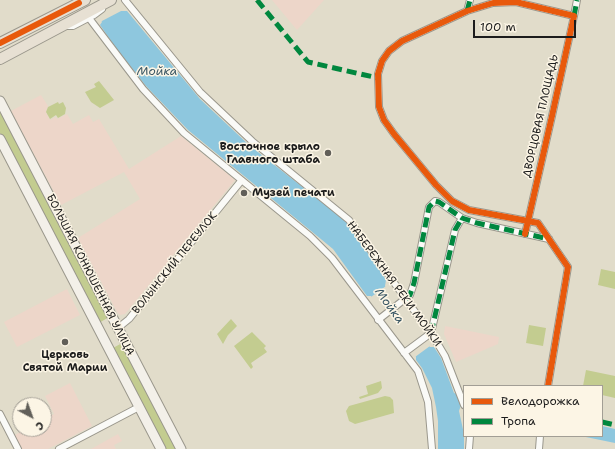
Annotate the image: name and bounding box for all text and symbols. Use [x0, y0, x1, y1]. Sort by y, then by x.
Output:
scale bar [475, 12, 578, 38]
text: 100 m [480, 19, 516, 35]
street label: ДВОРЦОВАЯ ПЛОЩАДЬ [520, 53, 562, 179]
water label: Мойка [137, 65, 177, 79]
place label: Восточное крыло Главного штаба [220, 140, 320, 166]
marker: Восточное крыло Главного штаба [323, 148, 333, 158]
place label: Музей печати [252, 186, 335, 200]
marker: Музей печати [239, 188, 249, 198]
street label: БОЛЬШАЯ КОНЮШЕННАЯ УЛИЦА [43, 192, 137, 358]
street label: ВОЛЫНСКИЙ ПЕРЕУЛОК [130, 209, 220, 317]
street label: НАБЕРЕЖНАЯ РЕКИ МОЙКИ [344, 219, 444, 349]
water label: Мойка [371, 285, 407, 327]
marker: Церковь Святой Марии [60, 337, 70, 347]
place label: Церковь Святой Марии [23, 348, 107, 374]
legend [463, 385, 603, 437]
text: Велодорожка [501, 393, 579, 409]
north arrow [12, 397, 52, 437]
text: Тропа [501, 413, 535, 429]
text: С [32, 418, 47, 434]

